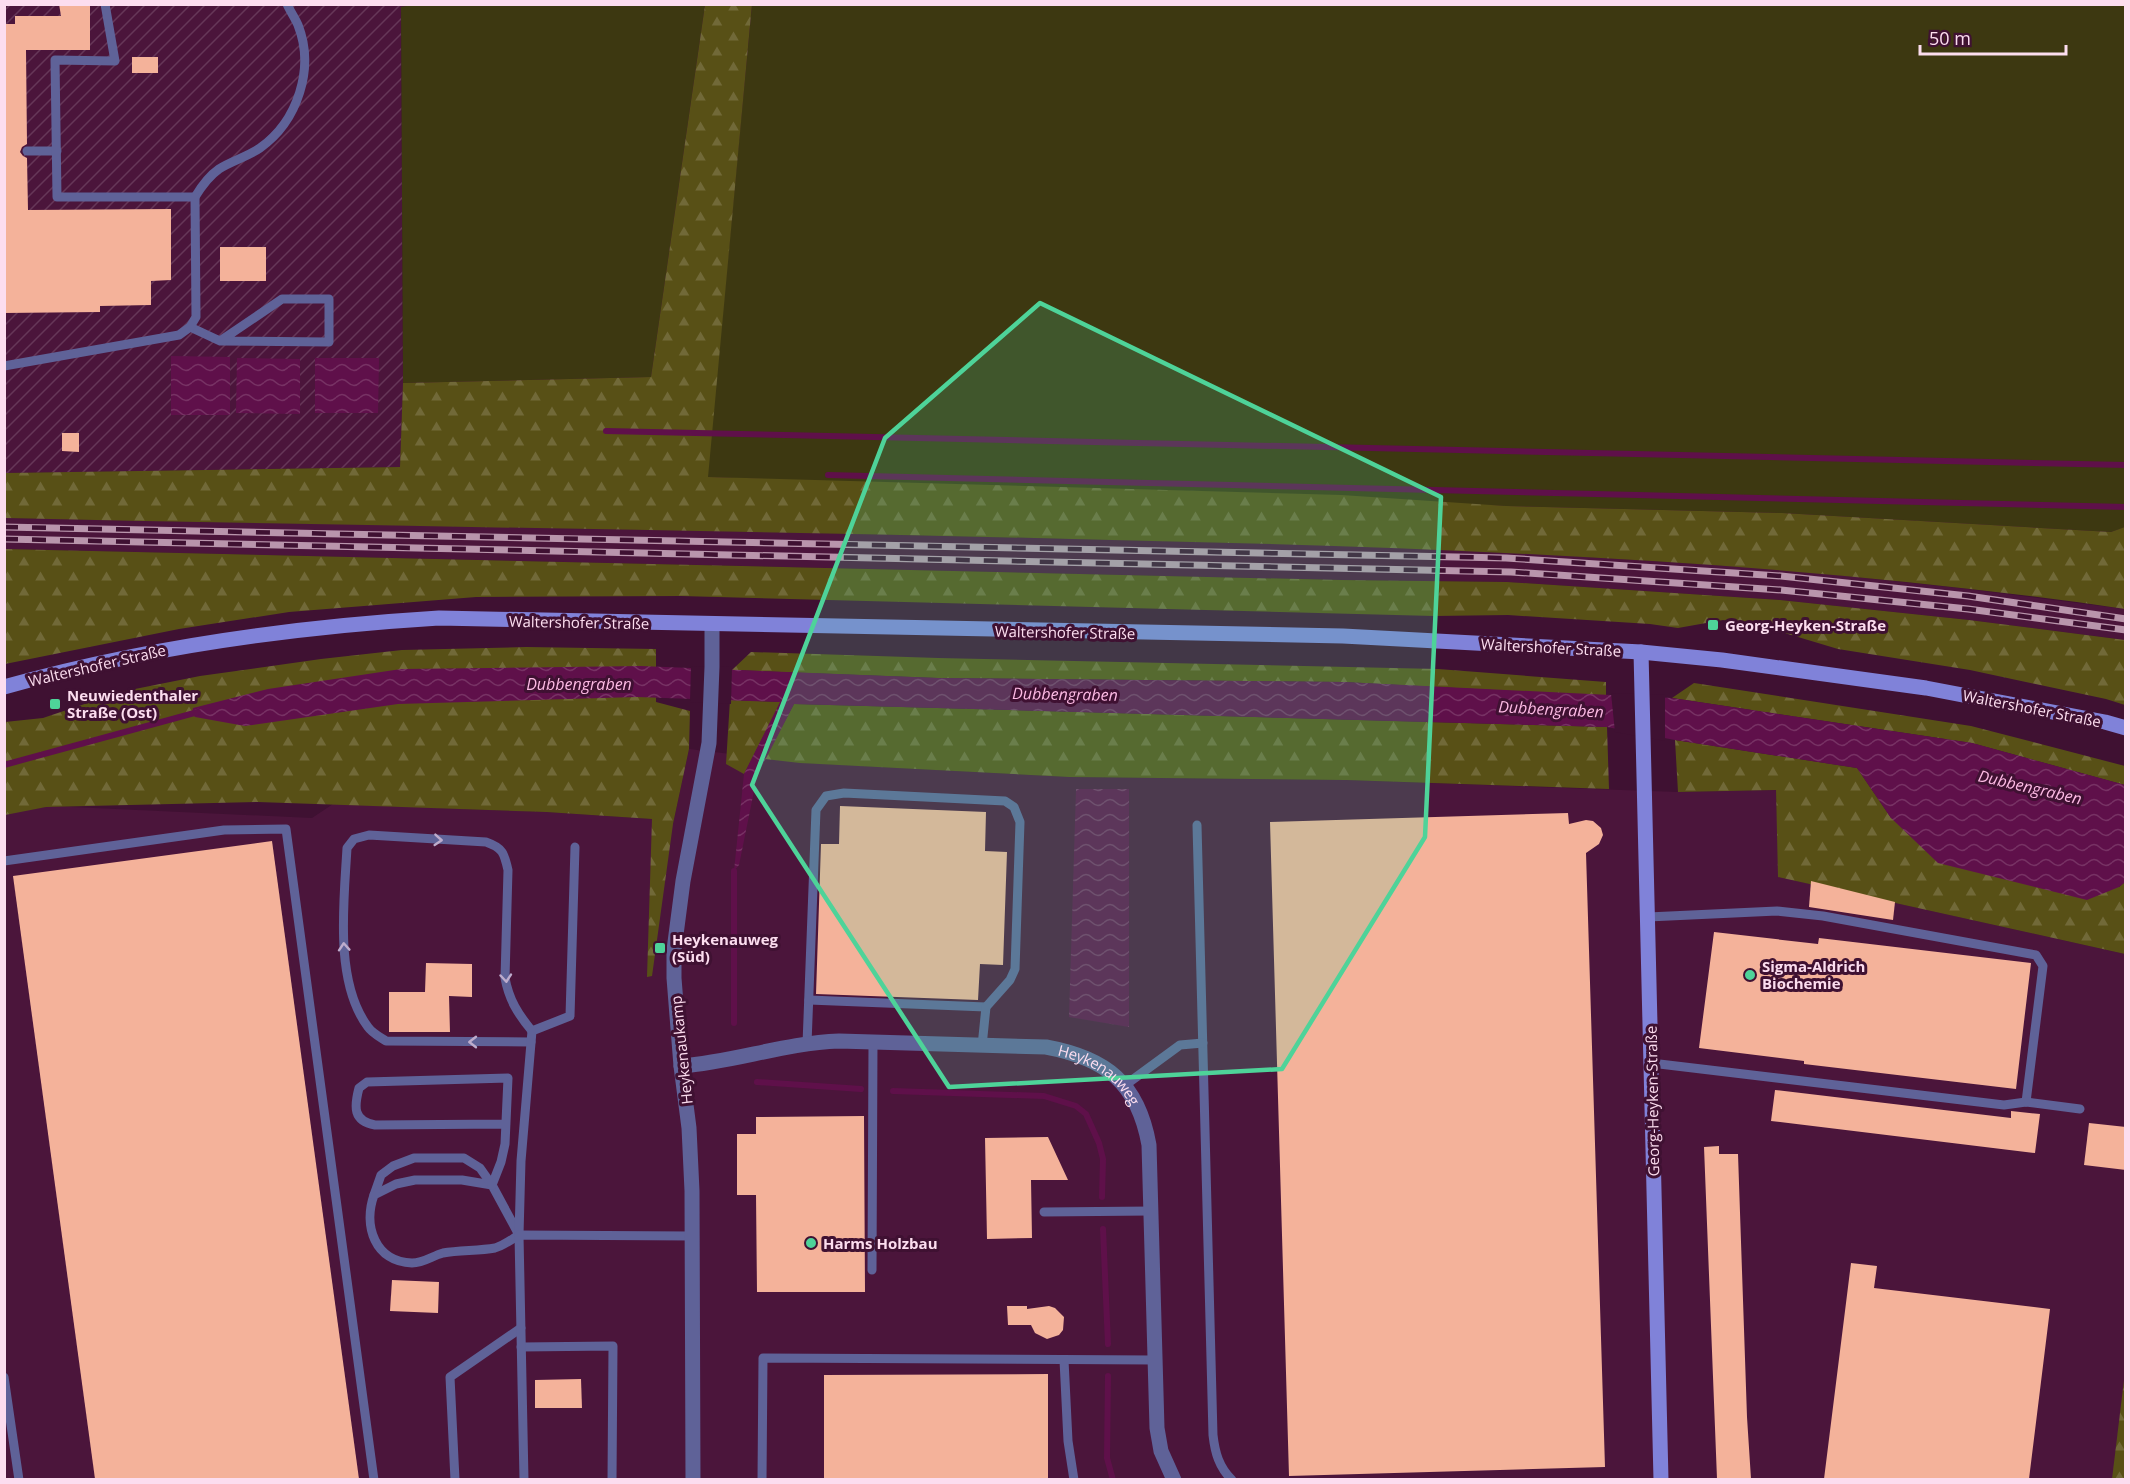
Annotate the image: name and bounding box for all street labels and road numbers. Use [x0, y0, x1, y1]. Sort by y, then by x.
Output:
street label: Waltershofer Straße [509, 611, 649, 633]
street label: Waltershofer Straße [995, 621, 1135, 643]
street label: Waltershofer Straße [1480, 633, 1622, 661]
street label: Waltershofer Straße [26, 639, 168, 691]
street label: Waltershofer Straße [1961, 685, 2103, 731]
street label: Heykenaukamp [665, 995, 697, 1105]
street label: Georg-Heyken-Straße [1641, 1026, 1663, 1176]
street label: Heykenauweg [1056, 1040, 1145, 1109]

